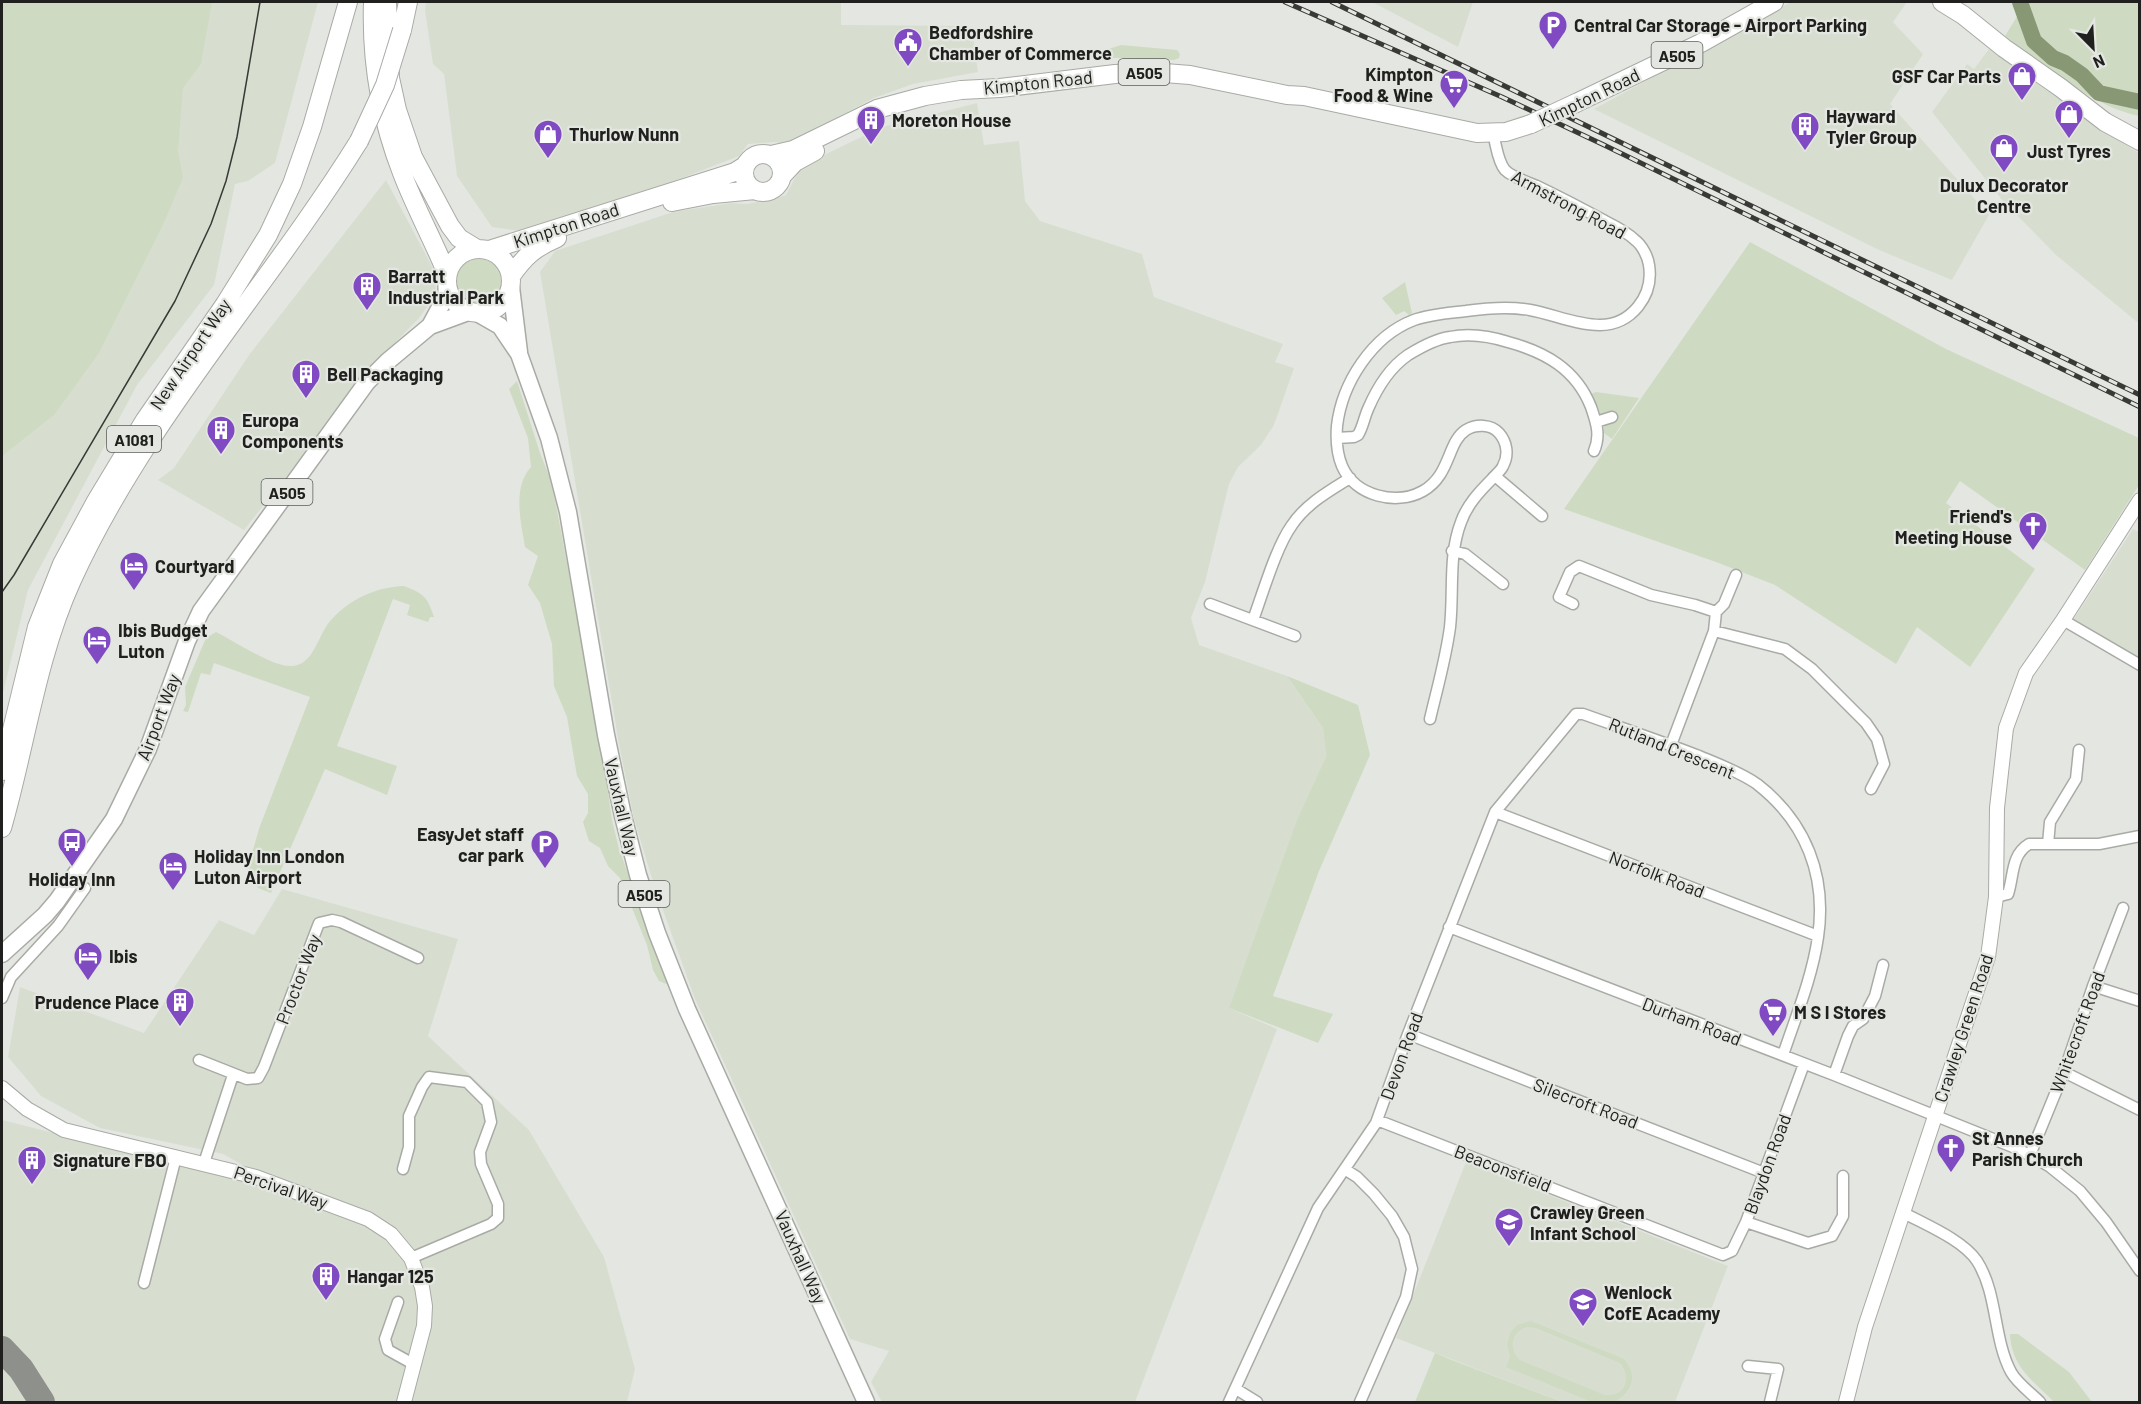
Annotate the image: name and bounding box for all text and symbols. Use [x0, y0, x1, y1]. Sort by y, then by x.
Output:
parking icon: Central Car Storage - Airport Parking [1537, 9, 1569, 51]
place label: Central Car Storage - Airport Parking [1574, 14, 1867, 36]
north arrow [2063, 18, 2123, 78]
place label: Bedfordshire Chamber of Commerce [929, 21, 1112, 64]
public building icon: Bedfordshire Chamber of Commerce [892, 26, 924, 68]
road number: A505 [1652, 42, 1702, 68]
text: N [2091, 51, 2108, 73]
road number: A505 [1118, 59, 1170, 85]
shop icon: GSF Car Parts [2006, 60, 2038, 102]
place label: Kimpton Food & Wine [1334, 63, 1433, 106]
street label: Kimpton Road [1535, 63, 1643, 131]
street label: Kimpton Road [982, 65, 1094, 99]
place label: GSF Car Parts [1892, 65, 2001, 87]
supermarket icon: Kimpton Food & Wine [1438, 68, 1470, 110]
shop icon: Just Tyres [2053, 98, 2085, 140]
building icon: Moreton House [855, 104, 887, 146]
place label: Hayward Tyler Group [1826, 105, 1917, 148]
place label: Moreton House [892, 109, 1012, 131]
building icon: Hayward Tyler Group [1789, 110, 1821, 152]
shop icon: Thurlow Nunn [532, 118, 564, 160]
place label: Thurlow Nunn [569, 123, 679, 145]
shop icon: Dulux Decorator Centre [1988, 132, 2020, 174]
place label: Just Tyres [2027, 140, 2111, 162]
street label: Armstrong Road [1508, 165, 1630, 243]
place label: Dulux Decorator Centre [1940, 174, 2068, 217]
street label: Kimpton Road [510, 198, 622, 252]
place label: Barratt Industrial Park [388, 265, 504, 308]
building icon: Barratt Industrial Park [351, 270, 383, 312]
street label: New Airport Way [145, 294, 235, 414]
building icon: Bell Packaging [290, 358, 322, 400]
place label: Bell Packaging [327, 363, 443, 385]
place label: Europa Components [242, 409, 344, 452]
building icon: Europa Components [205, 414, 237, 456]
road number: A1081 [107, 426, 161, 452]
road number: A505 [262, 479, 312, 505]
place label: Friend's Meeting House [1895, 505, 2012, 548]
church icon: Friend's Meeting House [2017, 510, 2049, 552]
hotel icon: Courtyard [118, 550, 150, 592]
place label: Courtyard [155, 555, 235, 577]
place label: Ibis Budget Luton [118, 619, 208, 662]
hotel icon: Ibis Budget Luton [81, 624, 113, 666]
street label: Airport Way [131, 671, 185, 763]
street label: Rutland Crescent [1606, 713, 1738, 783]
street label: Vauxhall Way [600, 756, 644, 858]
place label: EasyJet staff car park [417, 823, 524, 866]
bus stop icon: Holiday Inn [56, 826, 88, 868]
parking icon: EasyJet staff car park [529, 828, 561, 870]
place label: Holiday Inn London Luton Airport [194, 845, 345, 888]
street label: Norfolk Road [1606, 846, 1708, 902]
hotel icon: Holiday Inn London Luton Airport [157, 850, 189, 892]
place label: Holiday Inn [29, 868, 115, 890]
road number: A505 [618, 881, 670, 907]
street label: Proctor Way [271, 931, 325, 1027]
hotel icon: Ibis [72, 940, 104, 982]
place label: Ibis [109, 945, 138, 967]
street label: Crawley Green Road [1929, 951, 1997, 1105]
street label: Whitecroft Road [2045, 968, 2109, 1096]
building icon: Prudence Place [164, 986, 196, 1028]
place label: Prudence Place [35, 991, 159, 1013]
street label: Durham Road [1639, 992, 1745, 1050]
supermarket icon: M S I Stores [1757, 996, 1789, 1038]
place label: M S I Stores [1794, 1001, 1886, 1023]
street label: Devon Road [1375, 1009, 1427, 1103]
street label: Silecroft Road [1530, 1073, 1642, 1133]
street label: Blaydon Road [1739, 1111, 1795, 1217]
place label: St Annes Parish Church [1972, 1127, 2083, 1170]
church icon: St Annes Parish Church [1935, 1132, 1967, 1174]
street label: Beaconsfield [1451, 1139, 1555, 1197]
building icon: Signature FBO [16, 1144, 48, 1186]
place label: Signature FBO [53, 1149, 167, 1171]
street label: Percival Way [231, 1161, 331, 1213]
place label: Crawley Green Infant School [1530, 1201, 1645, 1244]
school or university icon: Crawley Green Infant School [1493, 1206, 1525, 1248]
street label: Vauxhall Way [771, 1207, 831, 1307]
building icon: Hangar 125 [310, 1260, 342, 1302]
place label: Hangar 125 [347, 1265, 434, 1287]
place label: Wenlock CofE Academy [1604, 1281, 1720, 1324]
school or university icon: Wenlock CofE Academy [1567, 1286, 1599, 1328]

